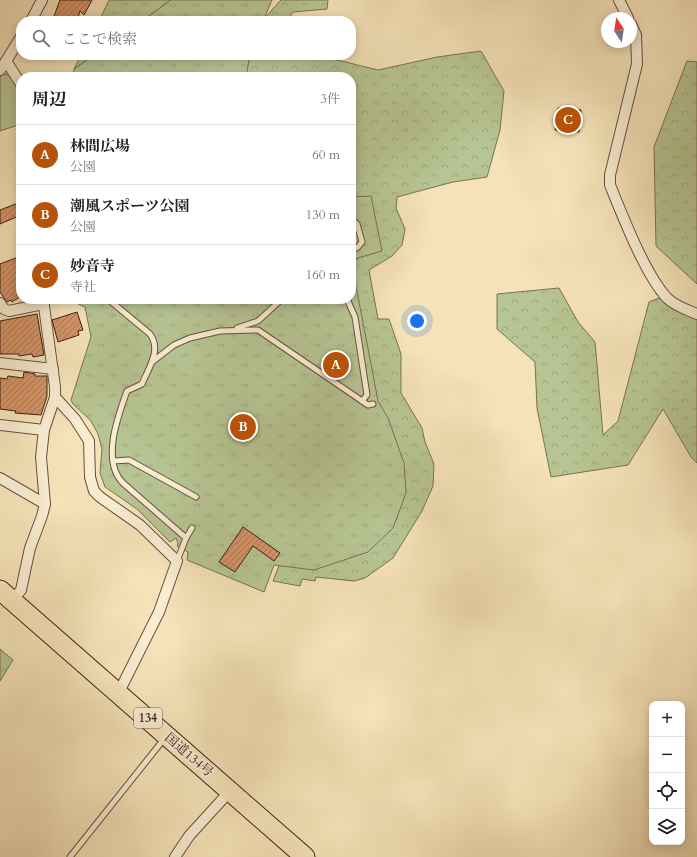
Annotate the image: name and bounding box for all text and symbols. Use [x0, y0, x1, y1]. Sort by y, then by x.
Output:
north arrow [601, 12, 637, 48]
search box [16, 16, 356, 60]
icon: search [30, 27, 52, 49]
text: ここで検索 [62, 29, 137, 49]
text: 周辺 [32, 88, 66, 111]
text: 3件 [320, 90, 340, 108]
pin: C [555, 105, 581, 135]
text: 林間広場 [70, 136, 130, 156]
text: A [40, 146, 50, 164]
text: 60 m [312, 146, 340, 164]
text: 公園 [70, 158, 96, 176]
text: 潮風スポーツ公園 [70, 196, 189, 216]
text: B [40, 206, 50, 224]
text: 130 m [306, 206, 340, 224]
text: 公園 [70, 218, 96, 236]
text: 妙音寺 [70, 256, 115, 276]
text: C [40, 266, 50, 284]
text: 160 m [306, 266, 340, 284]
text: 寺社 [70, 278, 96, 296]
your location [407, 311, 427, 331]
pin: A [323, 350, 349, 380]
pin: B [230, 412, 256, 442]
map controls [649, 701, 685, 845]
button: + [649, 701, 685, 737]
road number: 134 [134, 708, 162, 728]
street label: 国道134号 [161, 729, 217, 781]
button: − [649, 737, 685, 773]
button: locate [649, 773, 685, 809]
button: layers [649, 809, 685, 845]

